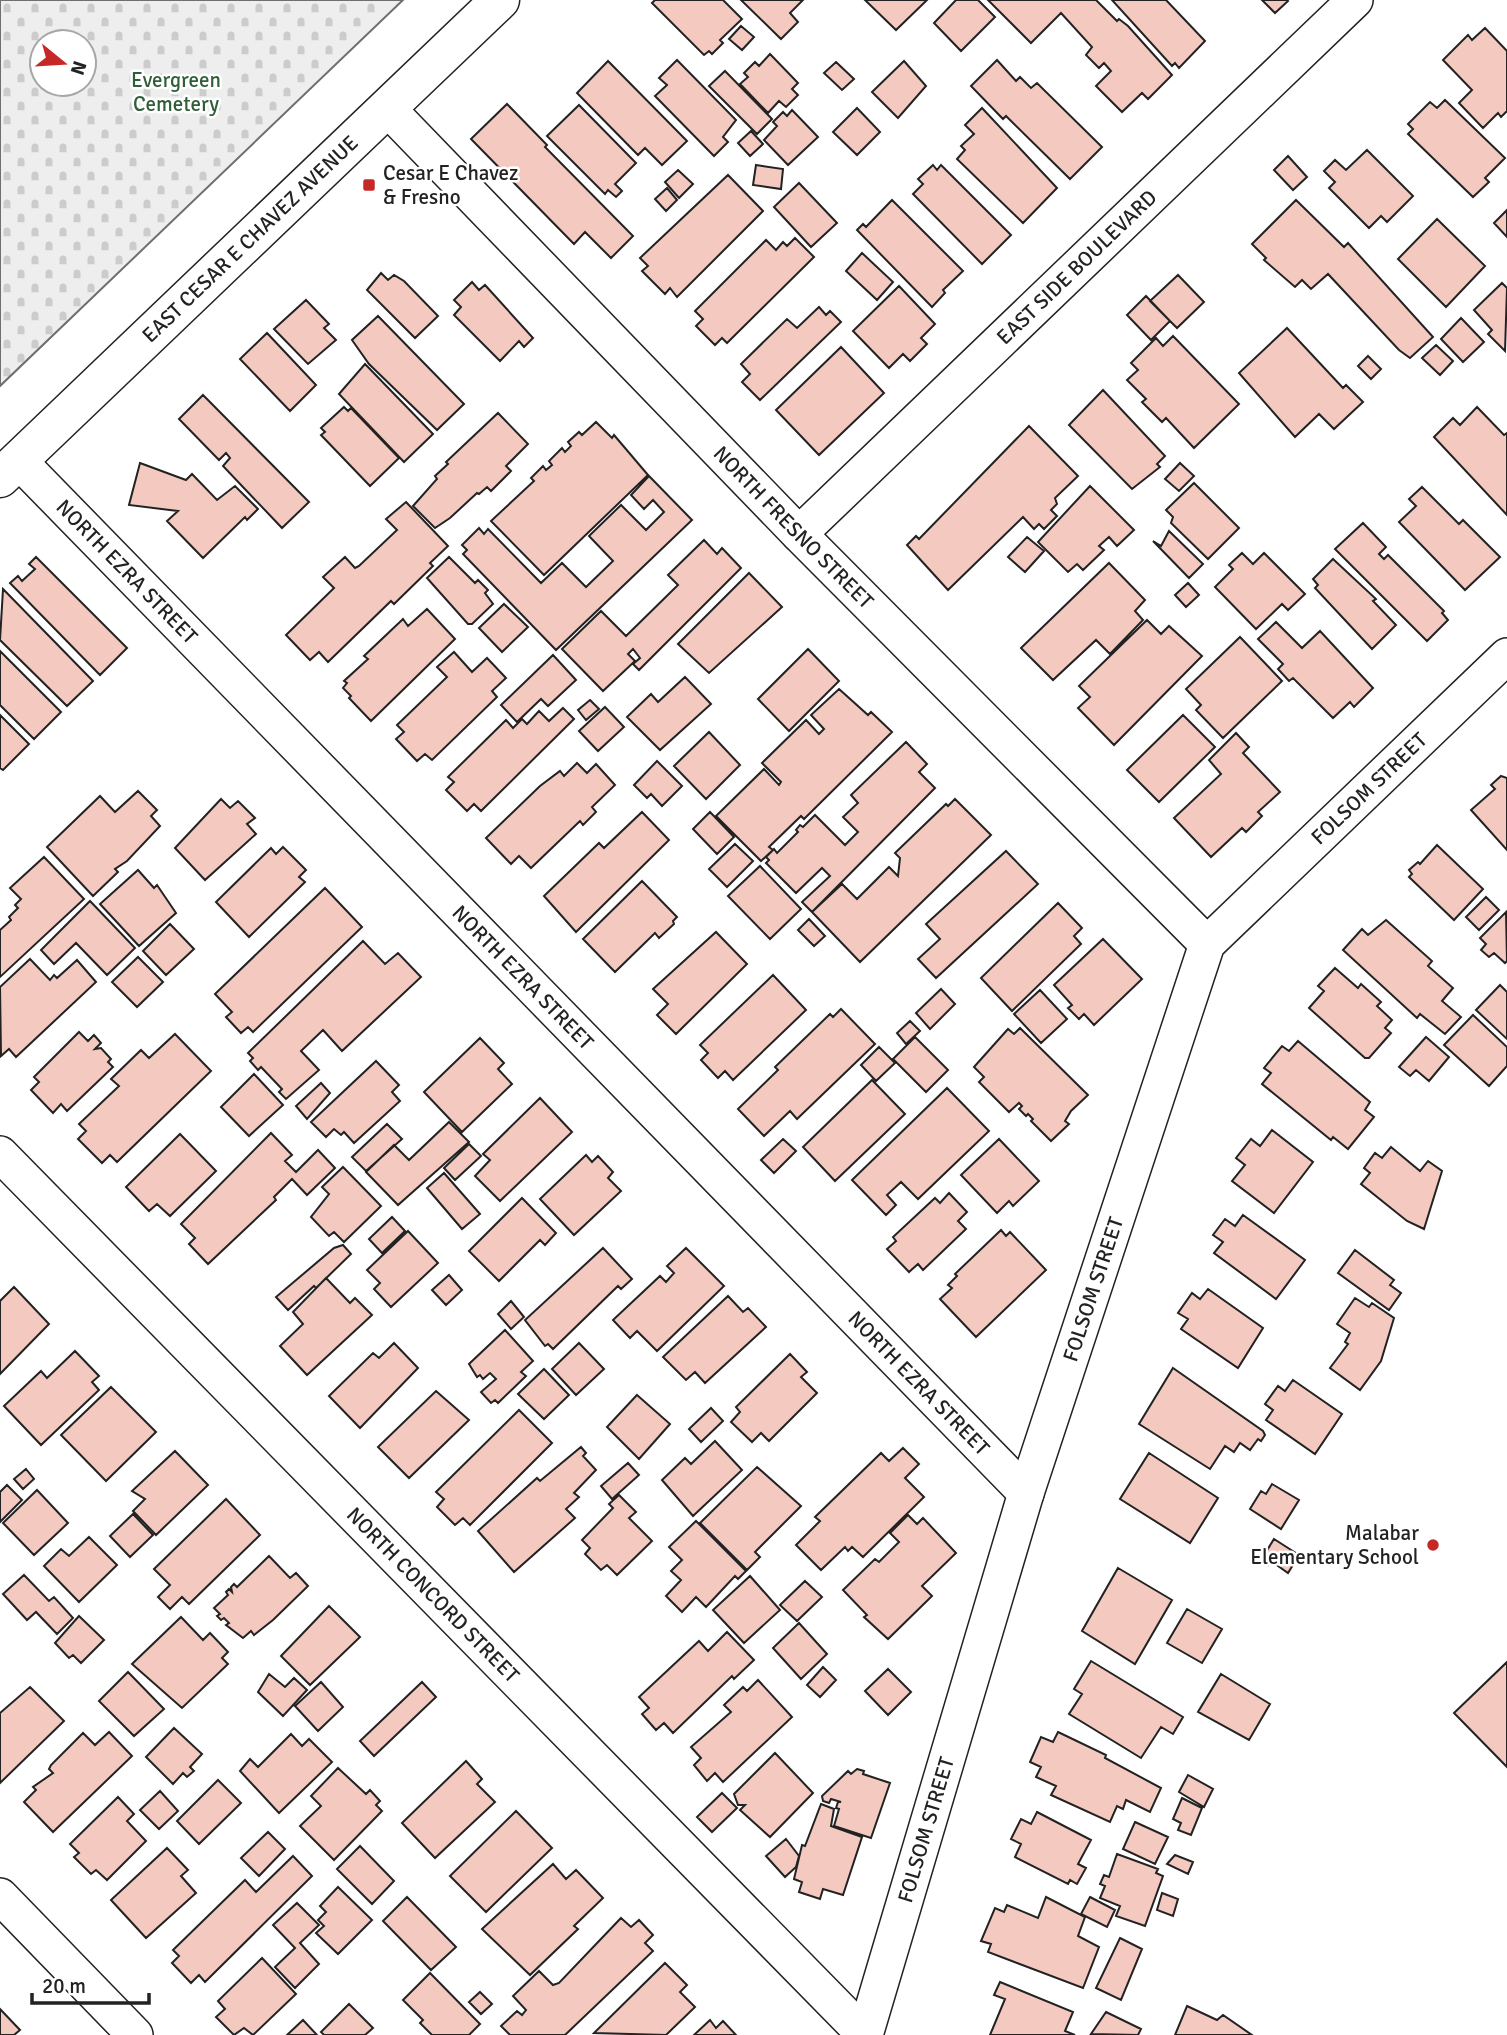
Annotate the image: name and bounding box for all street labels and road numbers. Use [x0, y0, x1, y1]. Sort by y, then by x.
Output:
street label: EAST CESAR E CHAVEZ AVENUE [137, 130, 363, 348]
street label: EAST SIDE BOULEVARD [991, 185, 1162, 350]
street label: NORTH FRESNO STREET [708, 441, 879, 615]
street label: NORTH EZRA STREET [51, 494, 204, 650]
street label: FOLSOM STREET [1306, 726, 1433, 850]
street label: NORTH EZRA STREET [447, 900, 600, 1056]
street label: FOLSOM STREET [1057, 1213, 1129, 1365]
street label: NORTH EZRA STREET [843, 1306, 996, 1461]
street label: NORTH CONCORD STREET [341, 1502, 525, 1689]
street label: FOLSOM STREET [892, 1753, 960, 1906]

